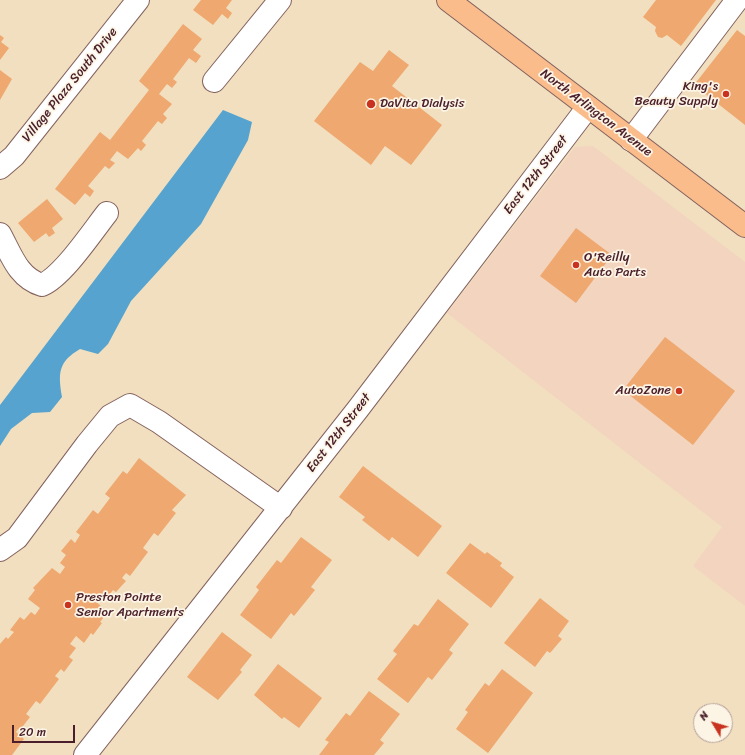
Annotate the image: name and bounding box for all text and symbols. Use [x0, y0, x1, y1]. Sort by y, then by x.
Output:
street label: Village Plaza South Drive [19, 25, 121, 145]
street label: North Arlington Avenue [537, 66, 655, 160]
place label: King's Beauty Supply [635, 79, 718, 110]
marker: King's Beauty Supply [721, 89, 731, 99]
place label: DaVita Dialysis [380, 96, 464, 112]
marker: DaVita Dialysis [365, 98, 377, 110]
street label: East 12th Street [500, 133, 572, 217]
place label: O'Reilly Auto Parts [584, 250, 646, 281]
marker: O'Reilly Auto Parts [571, 260, 581, 270]
place label: AutoZone [615, 383, 671, 399]
marker: AutoZone [674, 386, 684, 396]
street label: East 12th Street [303, 391, 375, 475]
place label: Preston Pointe Senior Apartments [76, 590, 184, 621]
marker: Preston Pointe Senior Apartments [63, 600, 73, 610]
north arrow [693, 703, 733, 743]
text: N [694, 707, 714, 725]
scale bar [14, 717, 77, 743]
text: 20 m [19, 721, 46, 743]

